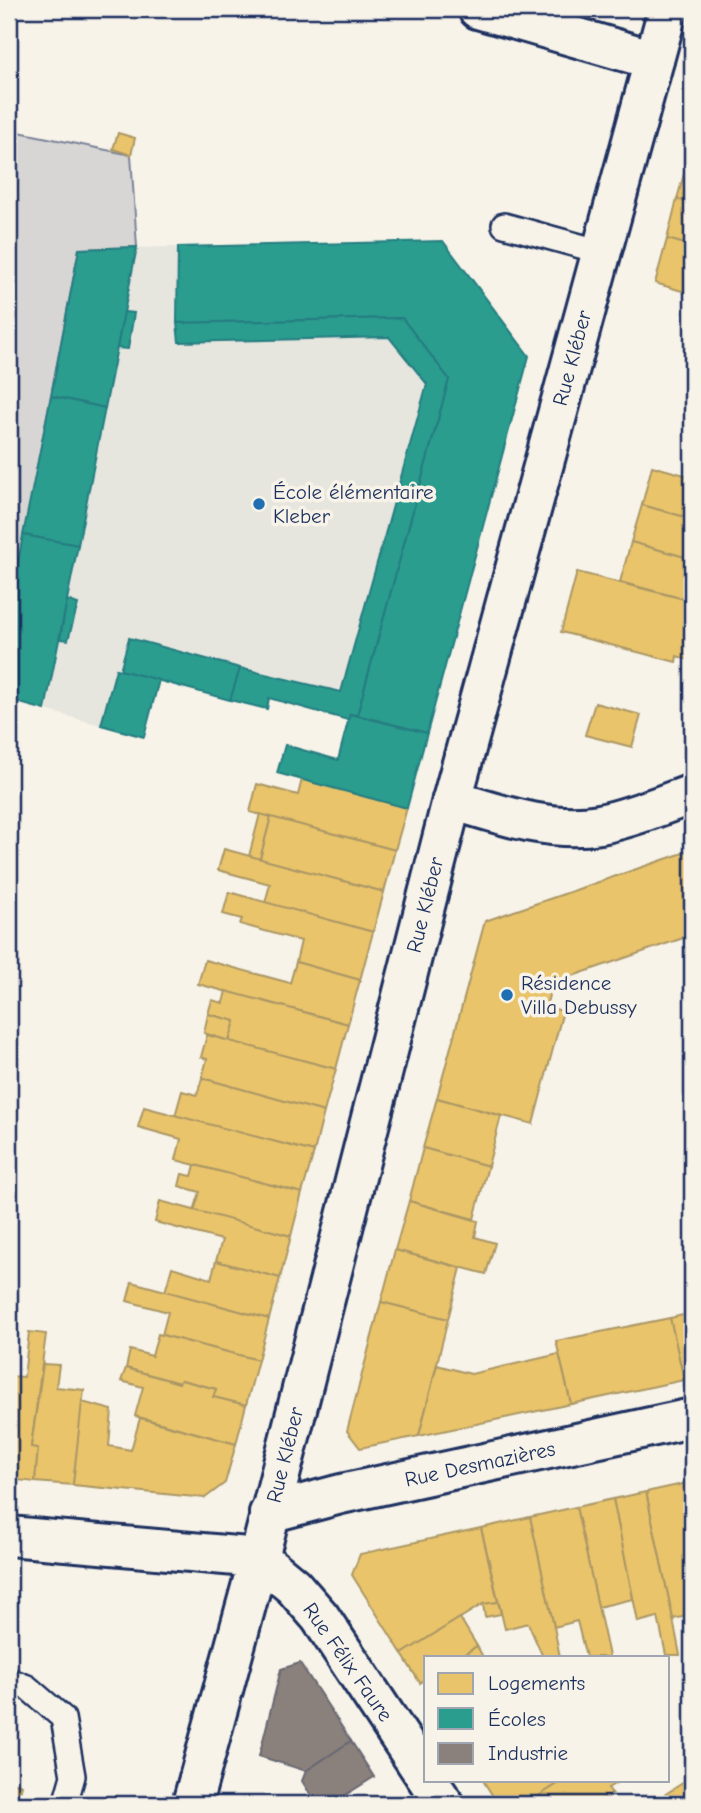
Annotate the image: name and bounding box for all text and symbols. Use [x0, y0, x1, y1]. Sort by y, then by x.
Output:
street label: Rue Kléber [548, 307, 596, 408]
place label: École élémentaire Kleber [273, 480, 434, 528]
marker: École élémentaire Kleber [251, 496, 267, 512]
street label: Rue Kléber [402, 854, 449, 955]
place label: Résidence Villa Debussy [521, 971, 637, 1019]
marker: Résidence Villa Debussy [499, 987, 515, 1003]
street label: Rue Kléber [262, 1404, 309, 1505]
street label: Rue Desmazières [403, 1436, 557, 1492]
street label: Rue Félix Faure [298, 1598, 398, 1726]
legend [424, 1656, 670, 1782]
text: Logements [488, 1671, 585, 1695]
text: Écoles [488, 1707, 546, 1731]
text: Industrie [488, 1741, 568, 1765]

